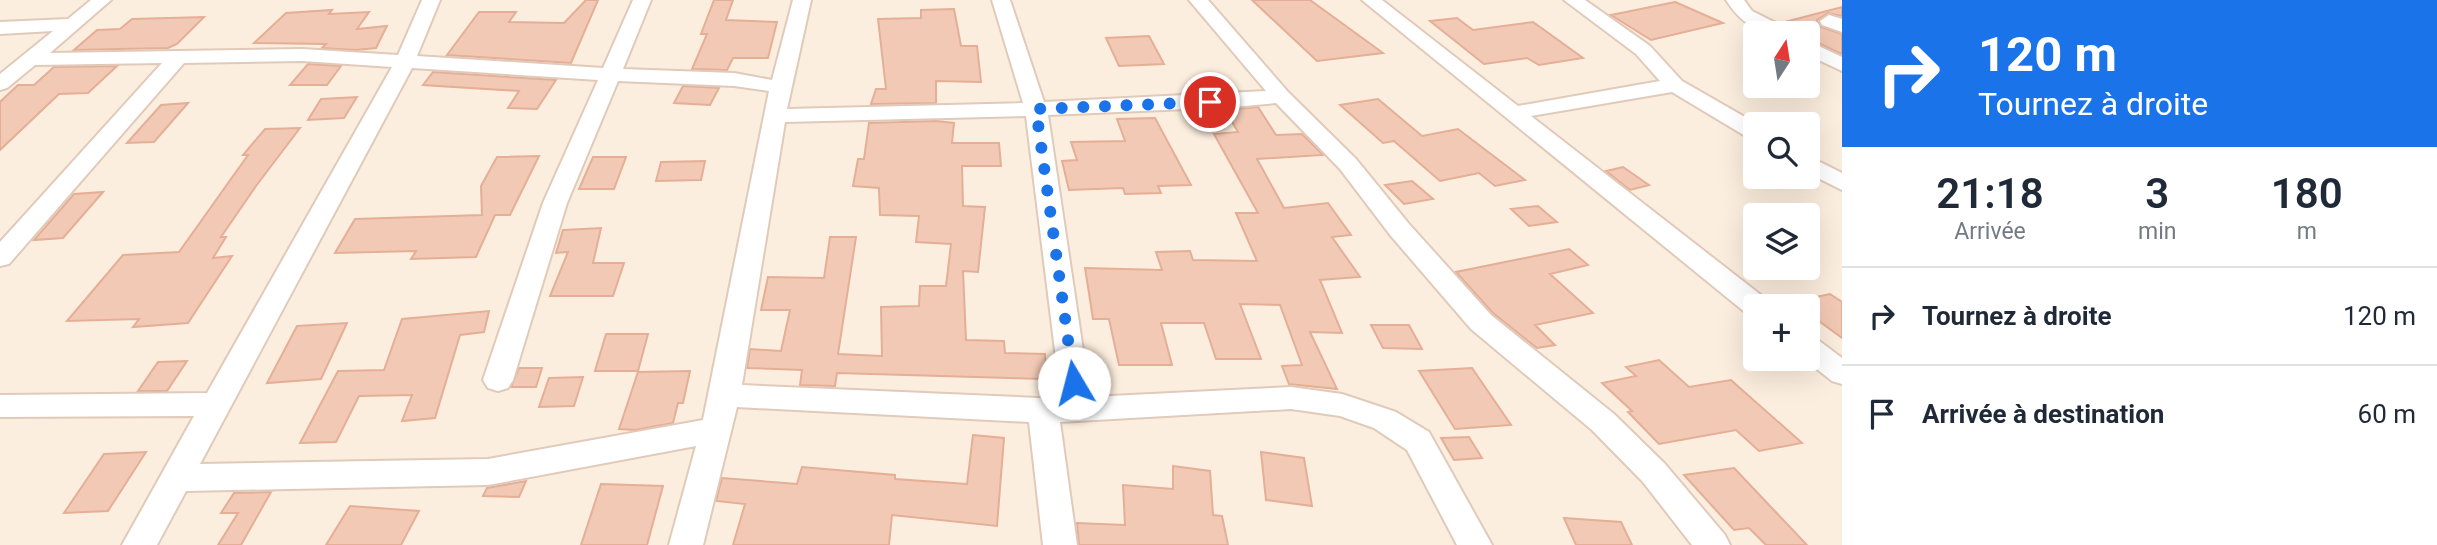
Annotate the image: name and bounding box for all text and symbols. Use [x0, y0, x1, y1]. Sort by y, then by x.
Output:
north arrow [1743, 21, 1820, 98]
map controls [1743, 21, 1820, 371]
text: 120 m [1978, 26, 2117, 83]
icon: right [1863, 28, 1954, 119]
pin [1180, 72, 1240, 132]
icon: arrive [1191, 83, 1229, 121]
text: Tournez à droite [1978, 85, 2208, 123]
button: search [1743, 112, 1820, 189]
text: 21:18 [1936, 169, 2044, 218]
text: 3 [2145, 169, 2169, 218]
text: 180 [2271, 169, 2343, 218]
button: layers [1743, 203, 1820, 280]
text: Arrivée [1954, 218, 2026, 245]
text: min [2138, 218, 2176, 245]
text: m [2297, 218, 2317, 245]
button: + [1743, 294, 1820, 371]
icon: right [1863, 297, 1901, 335]
text: Tournez à droite [1922, 301, 2112, 331]
text: 120 m [2343, 301, 2416, 331]
position arrow [1037, 346, 1111, 420]
icon: arrive [1863, 395, 1901, 433]
text: Arrivée à destination [1922, 399, 2164, 429]
text: 60 m [2358, 399, 2416, 429]

